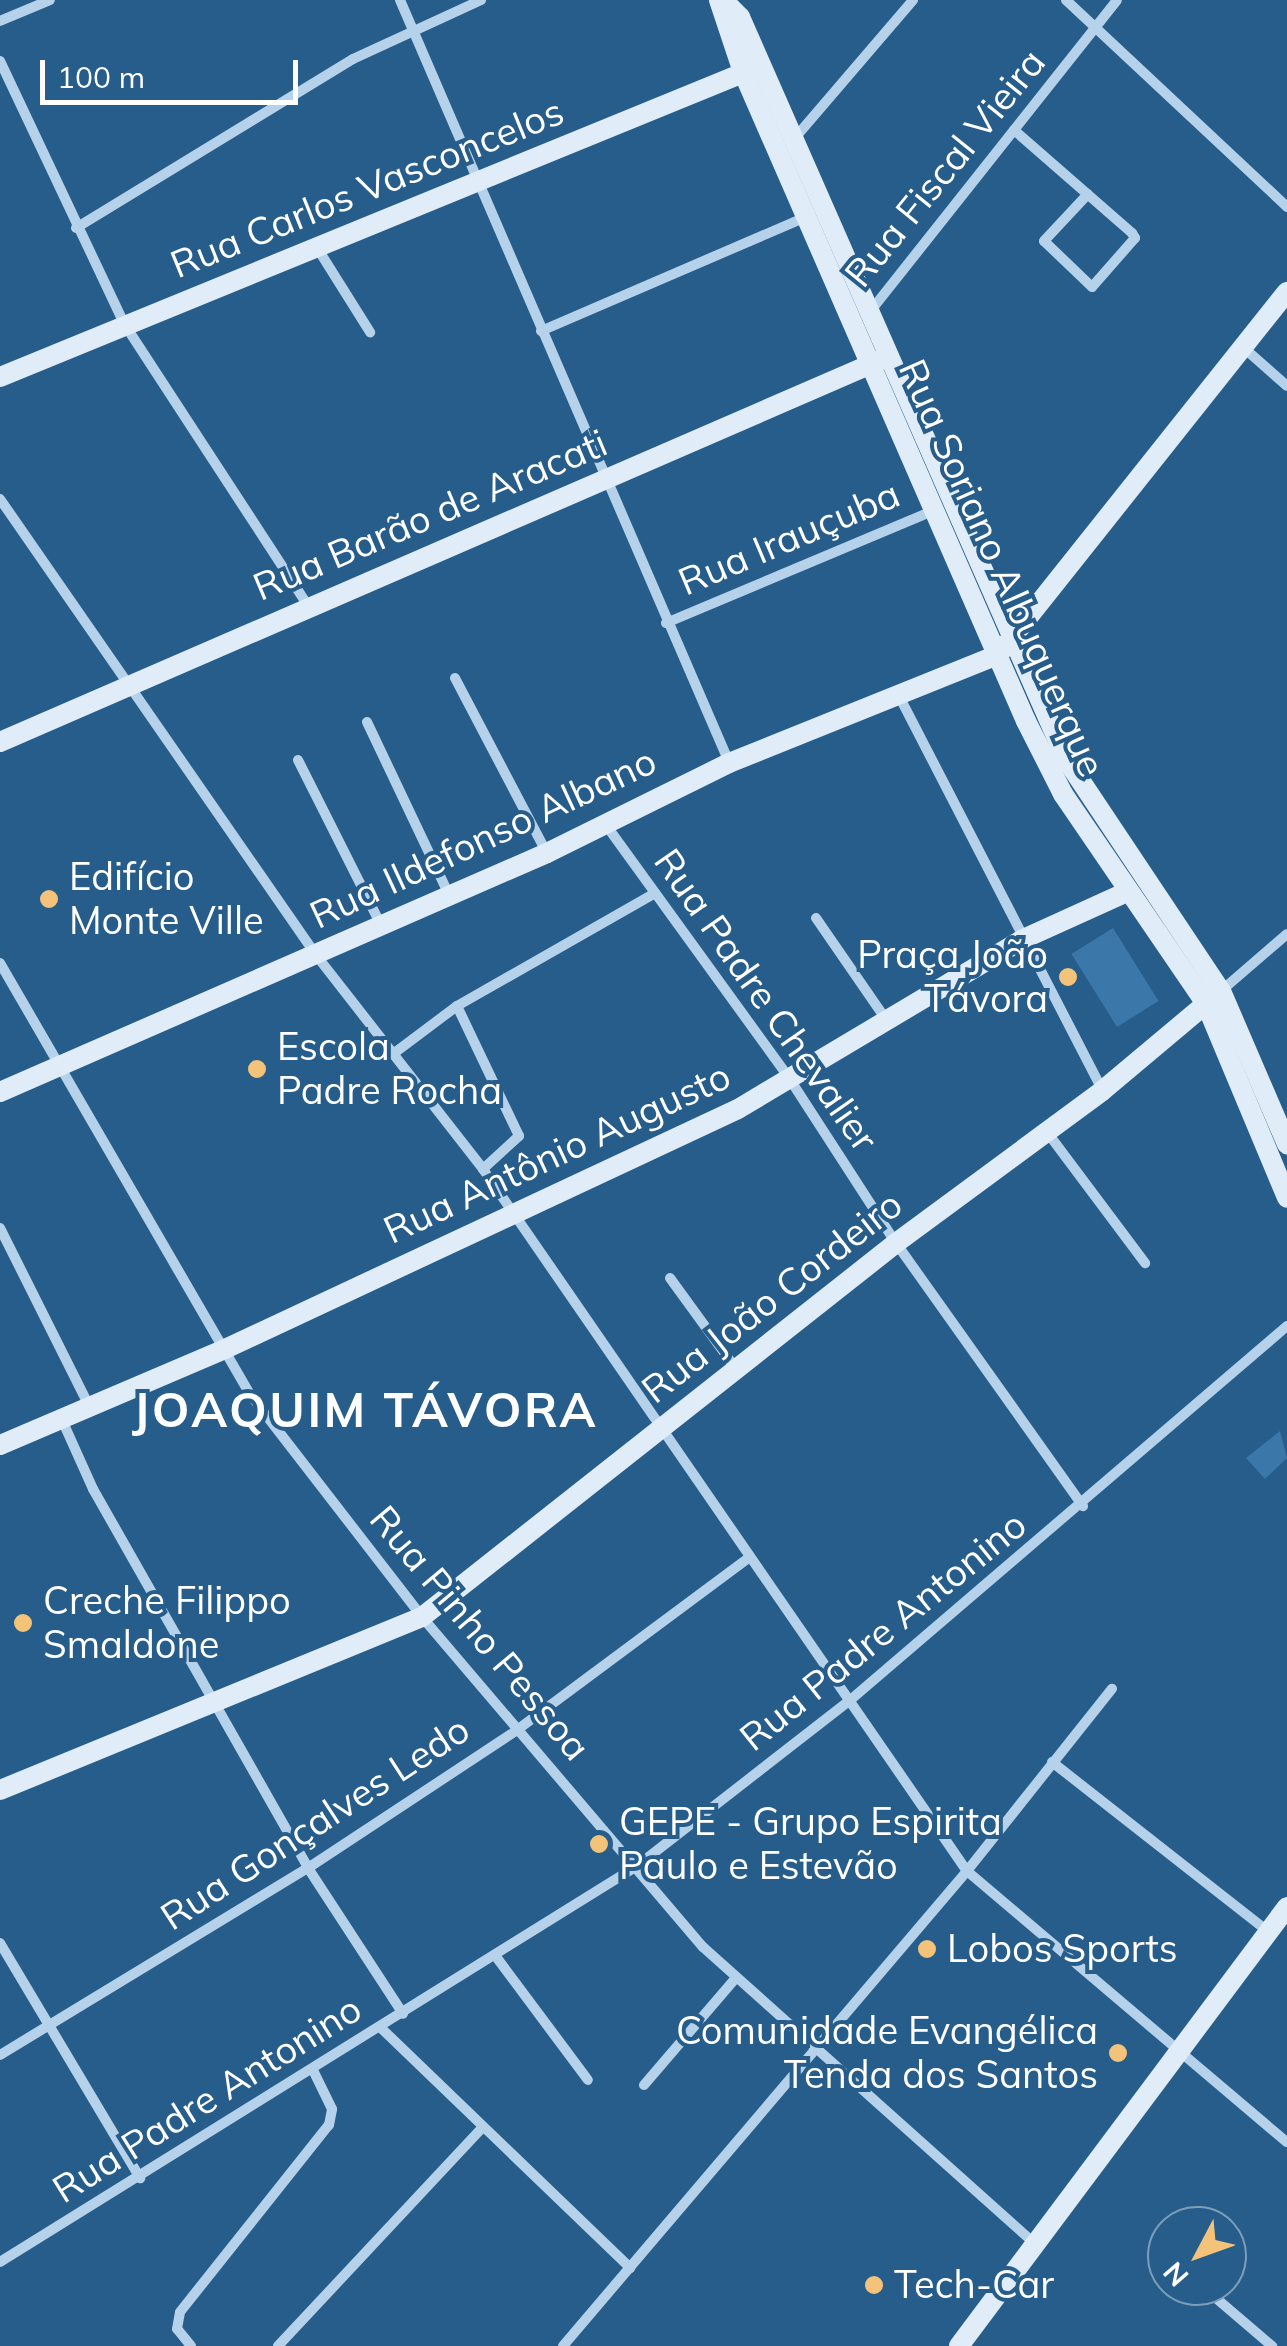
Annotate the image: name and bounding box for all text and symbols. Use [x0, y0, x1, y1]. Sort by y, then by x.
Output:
scale bar [45, 40, 302, 102]
street label: Rua Fiscal Vieira [835, 40, 1055, 296]
text: 100 m [57, 58, 145, 96]
street label: Rua Carlos Vasconcelos [164, 88, 570, 288]
street label: Rua Soriano Albuquerque [889, 352, 1115, 784]
street label: Rua Barão de Aracati [247, 420, 613, 610]
street label: Rua Irauçuba [672, 471, 906, 605]
street label: Rua Ildefonso Albano [303, 738, 663, 938]
street label: Rua Padre Chevalier [645, 840, 887, 1160]
place label: Edifício Monte Ville [69, 854, 264, 944]
marker: Edifício Monte Ville [38, 888, 60, 910]
place label: Praça João Távora [857, 932, 1048, 1022]
marker: Praça João Távora [1057, 966, 1079, 988]
place label: Escola Padre Rocha [277, 1024, 502, 1114]
street label: Rua Antônio Augusto [377, 1053, 737, 1253]
marker: Escola Padre Rocha [246, 1058, 268, 1080]
street label: Rua João Cordeiro [633, 1181, 911, 1413]
district label: JOAQUIM TÁVORA [132, 1381, 598, 1439]
street label: Rua Pinho Pessoa [360, 1497, 600, 1769]
street label: Rua Padre Antonino [731, 1502, 1035, 1760]
place label: Creche Filippo Smaldone [43, 1578, 291, 1668]
marker: Creche Filippo Smaldone [12, 1612, 34, 1634]
street label: Rua Gonçalves Ledo [152, 1706, 478, 1940]
place label: GEPE - Grupo Espirita Paulo e Estevão [619, 1799, 1002, 1888]
marker: GEPE - Grupo Espirita Paulo e Estevão [588, 1833, 610, 1855]
place label: Lobos Sports [947, 1926, 1178, 1972]
marker: Lobos Sports [916, 1938, 938, 1960]
street label: Rua Padre Antonino [44, 1986, 370, 2212]
place label: Comunidade Evangélica Tenda dos Santos [676, 2008, 1098, 2098]
marker: Comunidade Evangélica Tenda dos Santos [1107, 2042, 1129, 2064]
north arrow [1147, 2206, 1247, 2306]
text: N [1155, 2255, 1196, 2294]
place label: Tech-Car [894, 2262, 1054, 2308]
marker: Tech-Car [863, 2274, 885, 2296]

